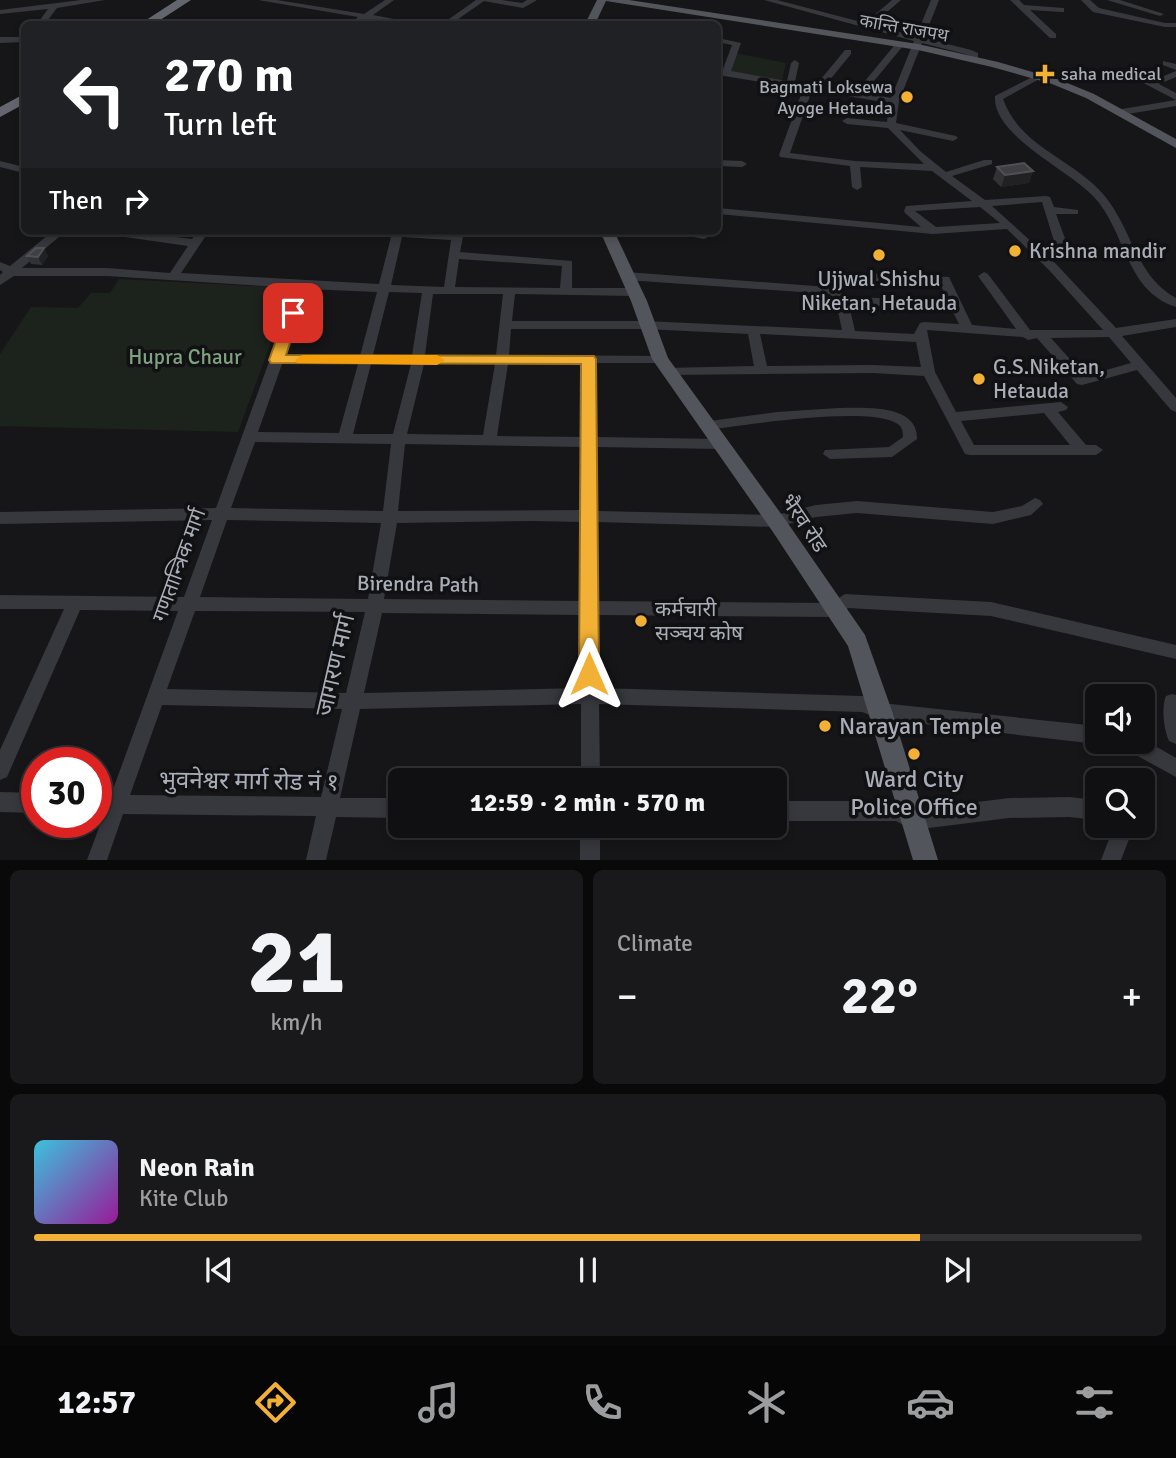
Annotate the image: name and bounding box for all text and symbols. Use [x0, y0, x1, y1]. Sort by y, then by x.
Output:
street label: कान्ति राजपथ [858, 9, 951, 47]
text: 270 m [164, 45, 294, 105]
icon: left [49, 49, 140, 140]
place label: saha medical [1061, 63, 1162, 85]
marker: saha medical [1035, 64, 1055, 84]
place label: Bagmati Loksewa Ayoge Hetauda [759, 76, 893, 119]
marker: Bagmati Loksewa Ayoge Hetauda [899, 89, 915, 105]
text: Turn left [164, 105, 277, 144]
icon: right [117, 182, 155, 220]
text: Then [49, 185, 103, 217]
place label: Krishna mandir [1029, 238, 1166, 264]
marker: Krishna mandir [1007, 243, 1023, 259]
marker: Ujjwal Shishu Niketan, Hetauda [871, 247, 887, 263]
place label: Ujjwal Shishu Niketan, Hetauda [801, 266, 957, 316]
pin [263, 283, 323, 343]
icon: arrive [274, 294, 312, 332]
park label: Hupra Chaur [128, 344, 242, 370]
place label: G.S.Niketan, Hetauda [993, 354, 1105, 404]
marker: G.S.Niketan, Hetauda [971, 371, 987, 387]
street label: भैरव रोड [775, 489, 833, 558]
street label: गणतान्त्रिक मार्ग [146, 504, 212, 625]
street label: Birendra Path [357, 570, 479, 598]
place label: कर्मचारी सञ्चय कोष [655, 596, 744, 646]
street label: जागरण मार्ग [309, 610, 362, 719]
marker: कर्मचारी सञ्चय कोष [633, 613, 649, 629]
position arrow [552, 637, 626, 711]
map controls [1085, 684, 1155, 838]
button: sound [1085, 684, 1155, 754]
place label: Narayan Temple [839, 711, 1002, 741]
marker: Narayan Temple [817, 718, 833, 734]
marker: Ward City Police Office [906, 746, 922, 762]
speed limit sign: 30 [21, 747, 112, 838]
street label: भुवनेश्वर मार्ग रोड नं १ [159, 764, 339, 798]
place label: Ward City Police Office [850, 764, 978, 822]
button: search [1085, 768, 1155, 838]
text: 12:59 · 2 min · 570 m [470, 787, 705, 819]
text: 21 [247, 906, 346, 1019]
text: Climate [617, 929, 693, 958]
text: 22° [841, 964, 918, 1028]
text: − [617, 973, 638, 1020]
text: + [1121, 973, 1142, 1020]
text: km/h [270, 1008, 323, 1037]
text: Neon Rain [139, 1152, 255, 1184]
text: Kite Club [139, 1184, 228, 1213]
icon: previous [200, 1251, 238, 1289]
icon: pause [569, 1251, 607, 1289]
icon: next [938, 1251, 976, 1289]
icon: directions [251, 1378, 300, 1427]
icon: music [414, 1378, 463, 1427]
icon: phone [578, 1378, 627, 1427]
icon: climate [742, 1378, 791, 1427]
icon: car [906, 1378, 955, 1427]
icon: filters [1070, 1378, 1119, 1427]
text: 12:57 [57, 1383, 136, 1422]

